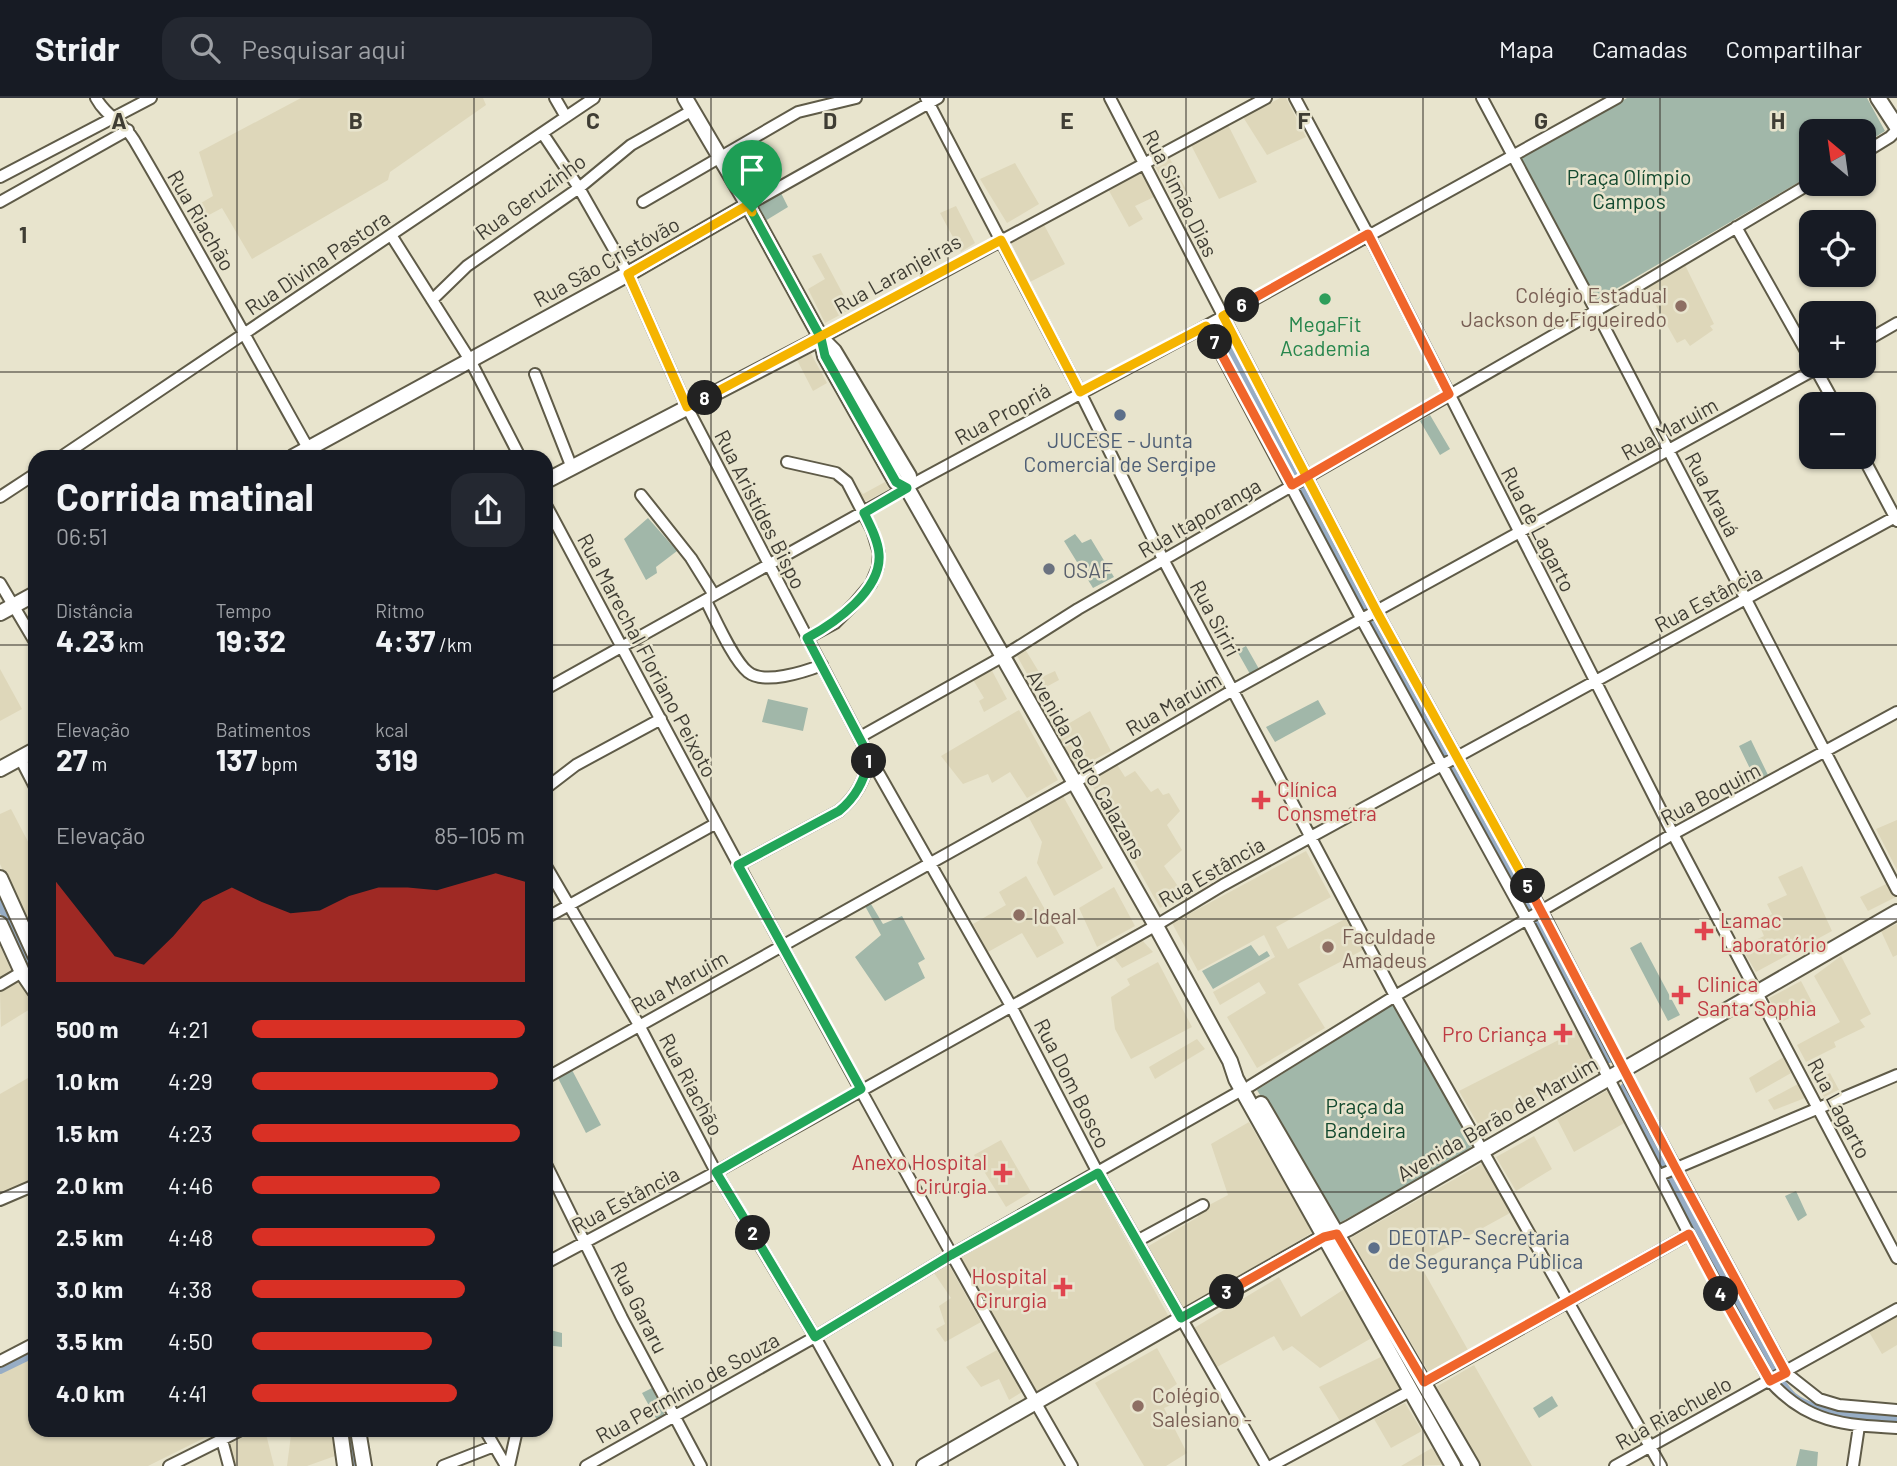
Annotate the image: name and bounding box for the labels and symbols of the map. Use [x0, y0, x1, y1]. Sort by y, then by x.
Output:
text: A [111, 106, 127, 134]
text: B [349, 106, 363, 134]
text: C [586, 106, 600, 134]
text: D [823, 106, 837, 134]
text: E [1060, 106, 1074, 134]
text: F [1298, 106, 1311, 134]
text: G [1534, 106, 1548, 134]
text: H [1771, 106, 1785, 134]
north arrow [1799, 119, 1876, 196]
street label: Rua Simão Dias [1138, 125, 1224, 261]
pin [722, 140, 782, 212]
street label: Rua Geruzinho [470, 148, 590, 244]
park label: Praça Olímpio Campos [1567, 164, 1691, 213]
street label: Rua Riachão [163, 165, 241, 275]
street label: Rua Divina Pastora [240, 204, 394, 320]
street label: Rua São Cristóvão [529, 211, 683, 311]
text: 1 [19, 220, 27, 248]
street label: Rua Laranjeiras [829, 228, 965, 318]
place label: Colégio Estadual Jackson de Figueiredo [1461, 282, 1667, 331]
pin: 6 [1224, 288, 1260, 322]
marker: MegaFit Academia [1317, 291, 1333, 307]
marker: Colégio Estadual Jackson de Figueiredo [1673, 298, 1689, 314]
place label: MegaFit Academia [1280, 311, 1370, 360]
pin: 7 [1198, 324, 1232, 360]
street label: Rua Propriá [950, 376, 1054, 450]
pin: 8 [688, 380, 722, 416]
street label: Rua Maruim [1616, 391, 1722, 465]
marker: JUCESE - Junta Comercial de Sergipe [1112, 407, 1128, 423]
street label: Rua Aristídes Bispo [710, 425, 812, 593]
place label: JUCESE - Junta Comercial de Sergipe [1023, 427, 1217, 476]
street label: Rua Arauá [1680, 447, 1746, 541]
street label: Rua de Lagarto [1497, 462, 1581, 596]
street label: Rua Itaporanga [1133, 472, 1265, 562]
street label: Rua Marechal Floriano Peixoto [573, 529, 723, 781]
place label: OSAF [1063, 557, 1113, 582]
street label: Rua Estância [1650, 559, 1766, 637]
marker: OSAF [1041, 561, 1057, 577]
street label: Rua Siriri [1186, 576, 1246, 660]
street label: Avenida Pedro Calazans [1023, 665, 1151, 863]
street label: Rua Maruim [1121, 666, 1225, 740]
pin: 1 [852, 744, 886, 778]
street label: Rua Boquim [1656, 756, 1764, 830]
place label: Clínica Consmetra [1277, 776, 1377, 825]
marker: Clínica Consmetra [1251, 790, 1271, 810]
street label: Rua Estância [1153, 831, 1269, 911]
pin: 5 [1510, 868, 1546, 904]
place label: Ideal [1033, 903, 1077, 928]
marker: Ideal [1011, 907, 1027, 923]
place label: Lamac Laboratório [1720, 907, 1827, 956]
marker: Lamac Laboratório [1694, 921, 1714, 941]
place label: Faculdade Amadeus [1342, 923, 1436, 972]
marker: Faculdade Amadeus [1320, 939, 1336, 955]
street label: Rua Maruim [626, 944, 732, 1018]
place label: Clinica Santa Sophia [1697, 971, 1817, 1020]
marker: Clinica Santa Sophia [1671, 985, 1691, 1005]
street label: Rua Dom Bosco [1030, 1014, 1116, 1152]
place label: Pro Criança [1442, 1021, 1547, 1046]
marker: Pro Criança [1553, 1023, 1573, 1043]
street label: Rua Riachão [655, 1029, 729, 1139]
street label: Avenida Barão de Maruim [1392, 1050, 1602, 1186]
street label: Rua Lagarto [1803, 1053, 1877, 1163]
park label: Praça da Bandeira [1324, 1093, 1406, 1142]
place label: Anexo Hospital Cirurgia [852, 1149, 987, 1198]
street label: Rua Estância [567, 1160, 683, 1238]
marker: Anexo Hospital Cirurgia [993, 1163, 1013, 1183]
pin: 2 [736, 1216, 770, 1250]
place label: DEOTAP- Secretaria de Segurança Pública [1388, 1224, 1583, 1273]
marker: DEOTAP- Secretaria de Segurança Pública [1366, 1240, 1382, 1256]
street label: Rua Gararu [606, 1257, 674, 1357]
place label: Hospital Cirurgia [972, 1263, 1047, 1312]
pin: 3 [1210, 1274, 1244, 1310]
pin: 4 [1704, 1276, 1738, 1312]
marker: Hospital Cirurgia [1053, 1277, 1073, 1297]
street label: Rua Permínio de Souza [591, 1326, 783, 1448]
street label: Rua Riachuelo [1611, 1370, 1735, 1454]
place label: Colégio Salesiano - [1152, 1382, 1252, 1431]
marker: Colégio Salesiano - [1130, 1398, 1146, 1414]

